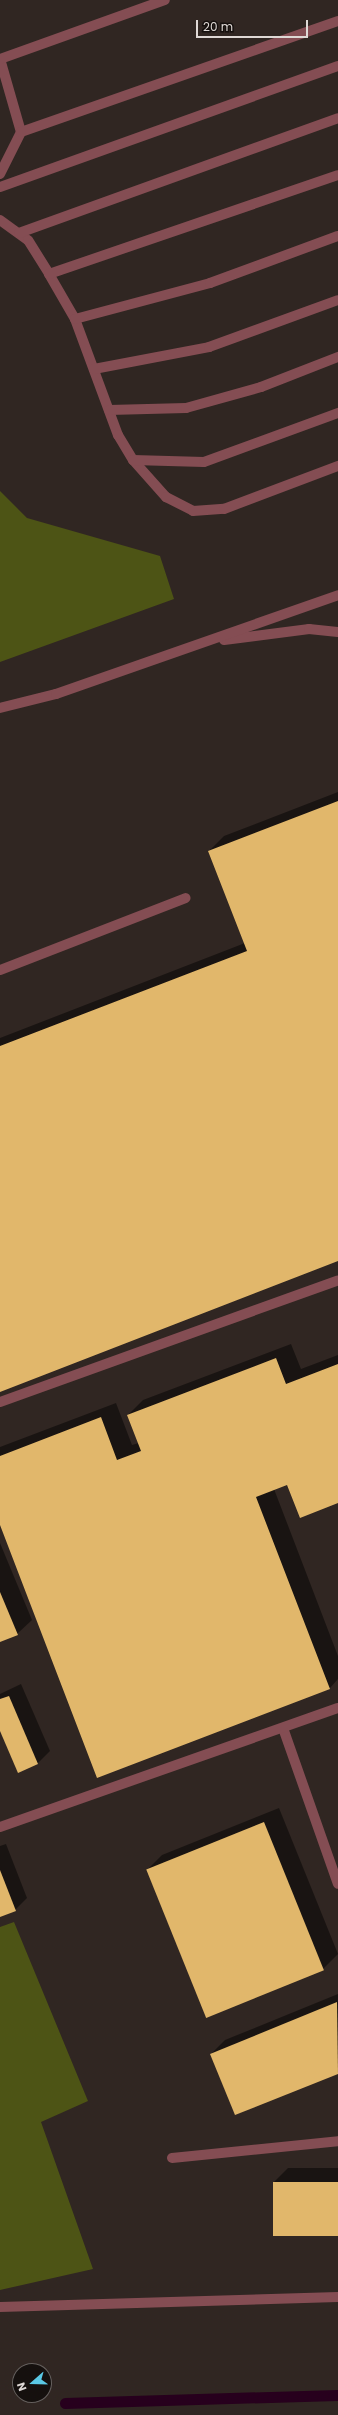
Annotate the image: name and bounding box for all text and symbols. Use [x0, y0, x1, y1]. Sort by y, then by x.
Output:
scale bar [198, 12, 310, 38]
text: 20 m [203, 18, 233, 35]
north arrow [12, 2363, 52, 2403]
text: N [13, 2380, 31, 2393]

